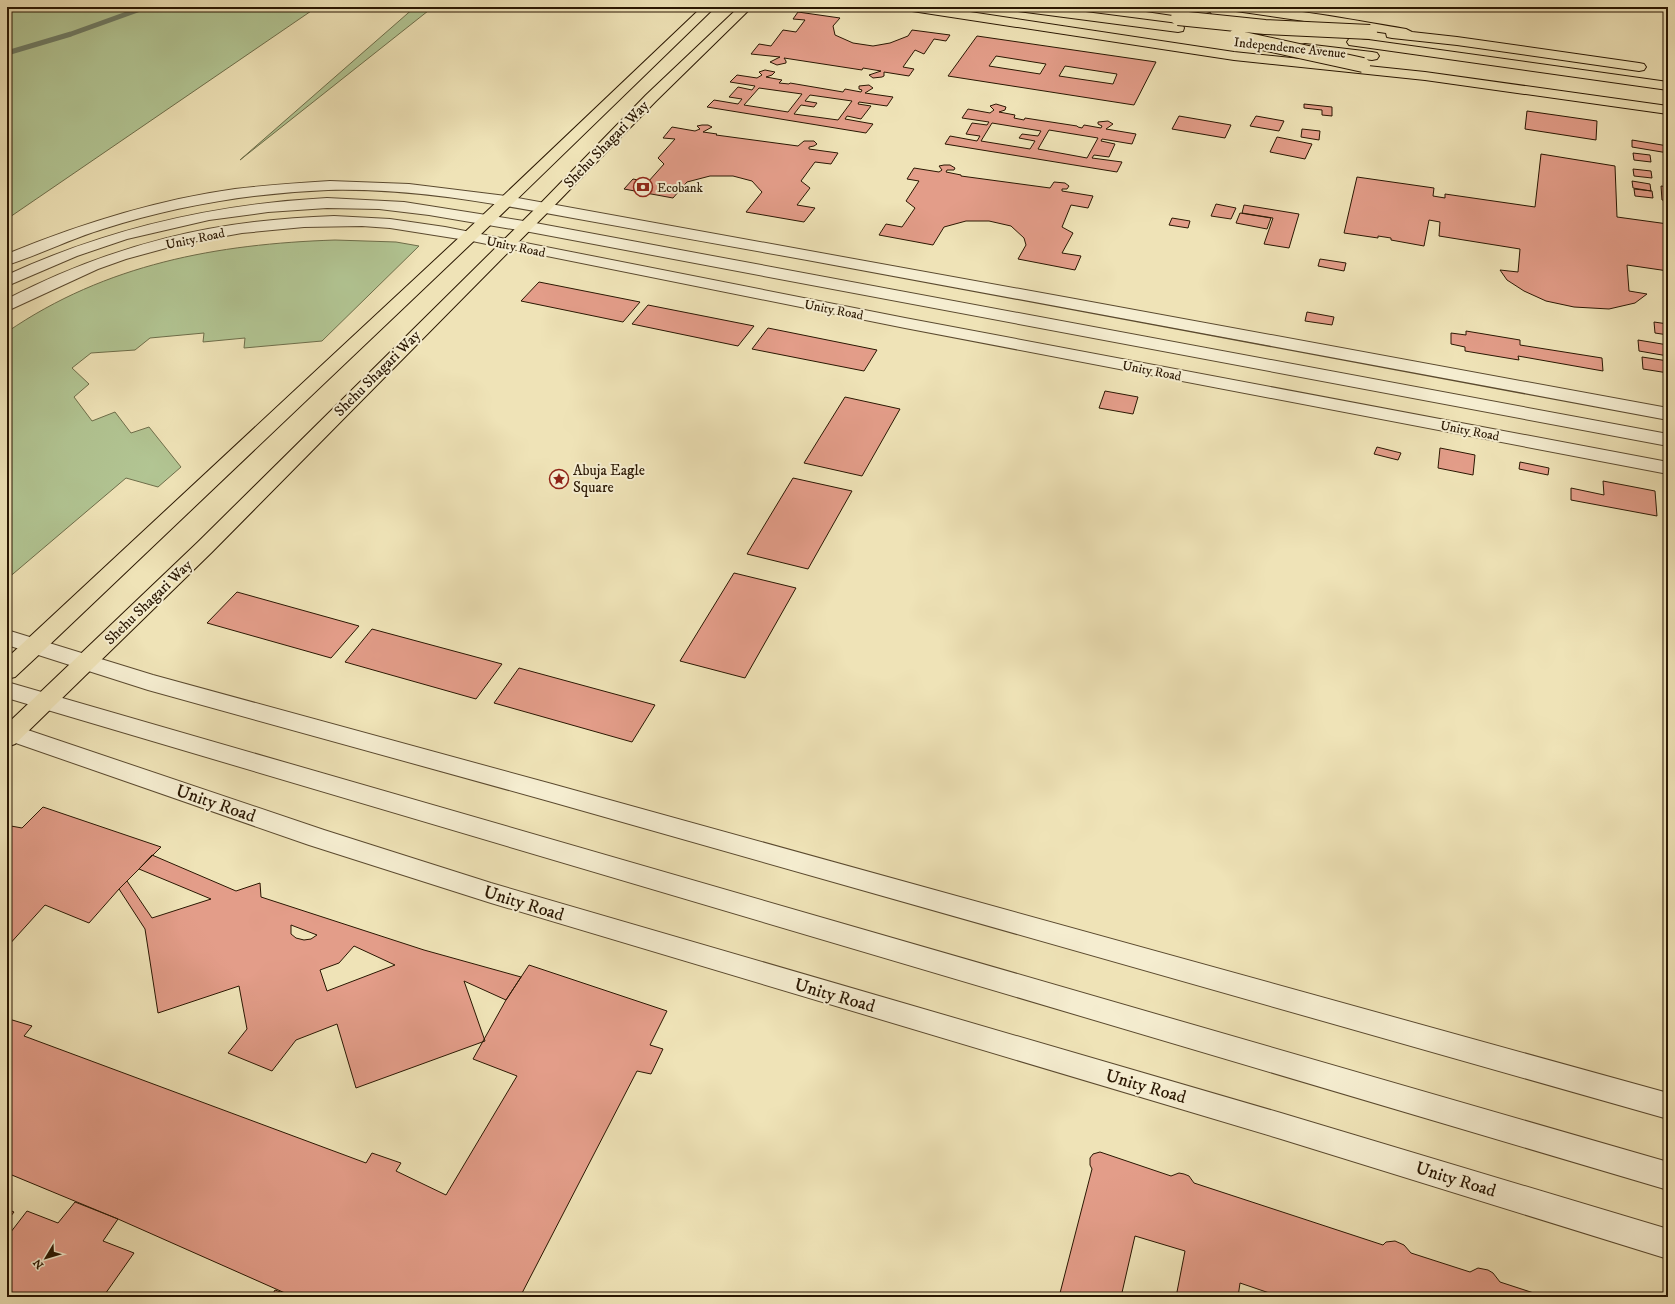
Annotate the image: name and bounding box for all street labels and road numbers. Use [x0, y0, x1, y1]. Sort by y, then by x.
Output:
street label: Independence Avenue [1233, 34, 1347, 62]
street label: Shehu Shagari Way [560, 96, 654, 192]
street label: Unity Road [164, 225, 227, 253]
street label: Unity Road [485, 233, 547, 261]
street label: Unity Road [803, 296, 865, 324]
street label: Shehu Shagari Way [330, 325, 425, 421]
street label: Unity Road [1121, 357, 1183, 385]
street label: Unity Road [1439, 417, 1501, 445]
street label: Shehu Shagari Way [100, 555, 197, 649]
street label: Unity Road [173, 780, 258, 828]
street label: Unity Road [481, 881, 567, 927]
street label: Unity Road [792, 974, 878, 1018]
street label: Unity Road [1103, 1065, 1189, 1109]
street label: Unity Road [1413, 1157, 1499, 1203]

